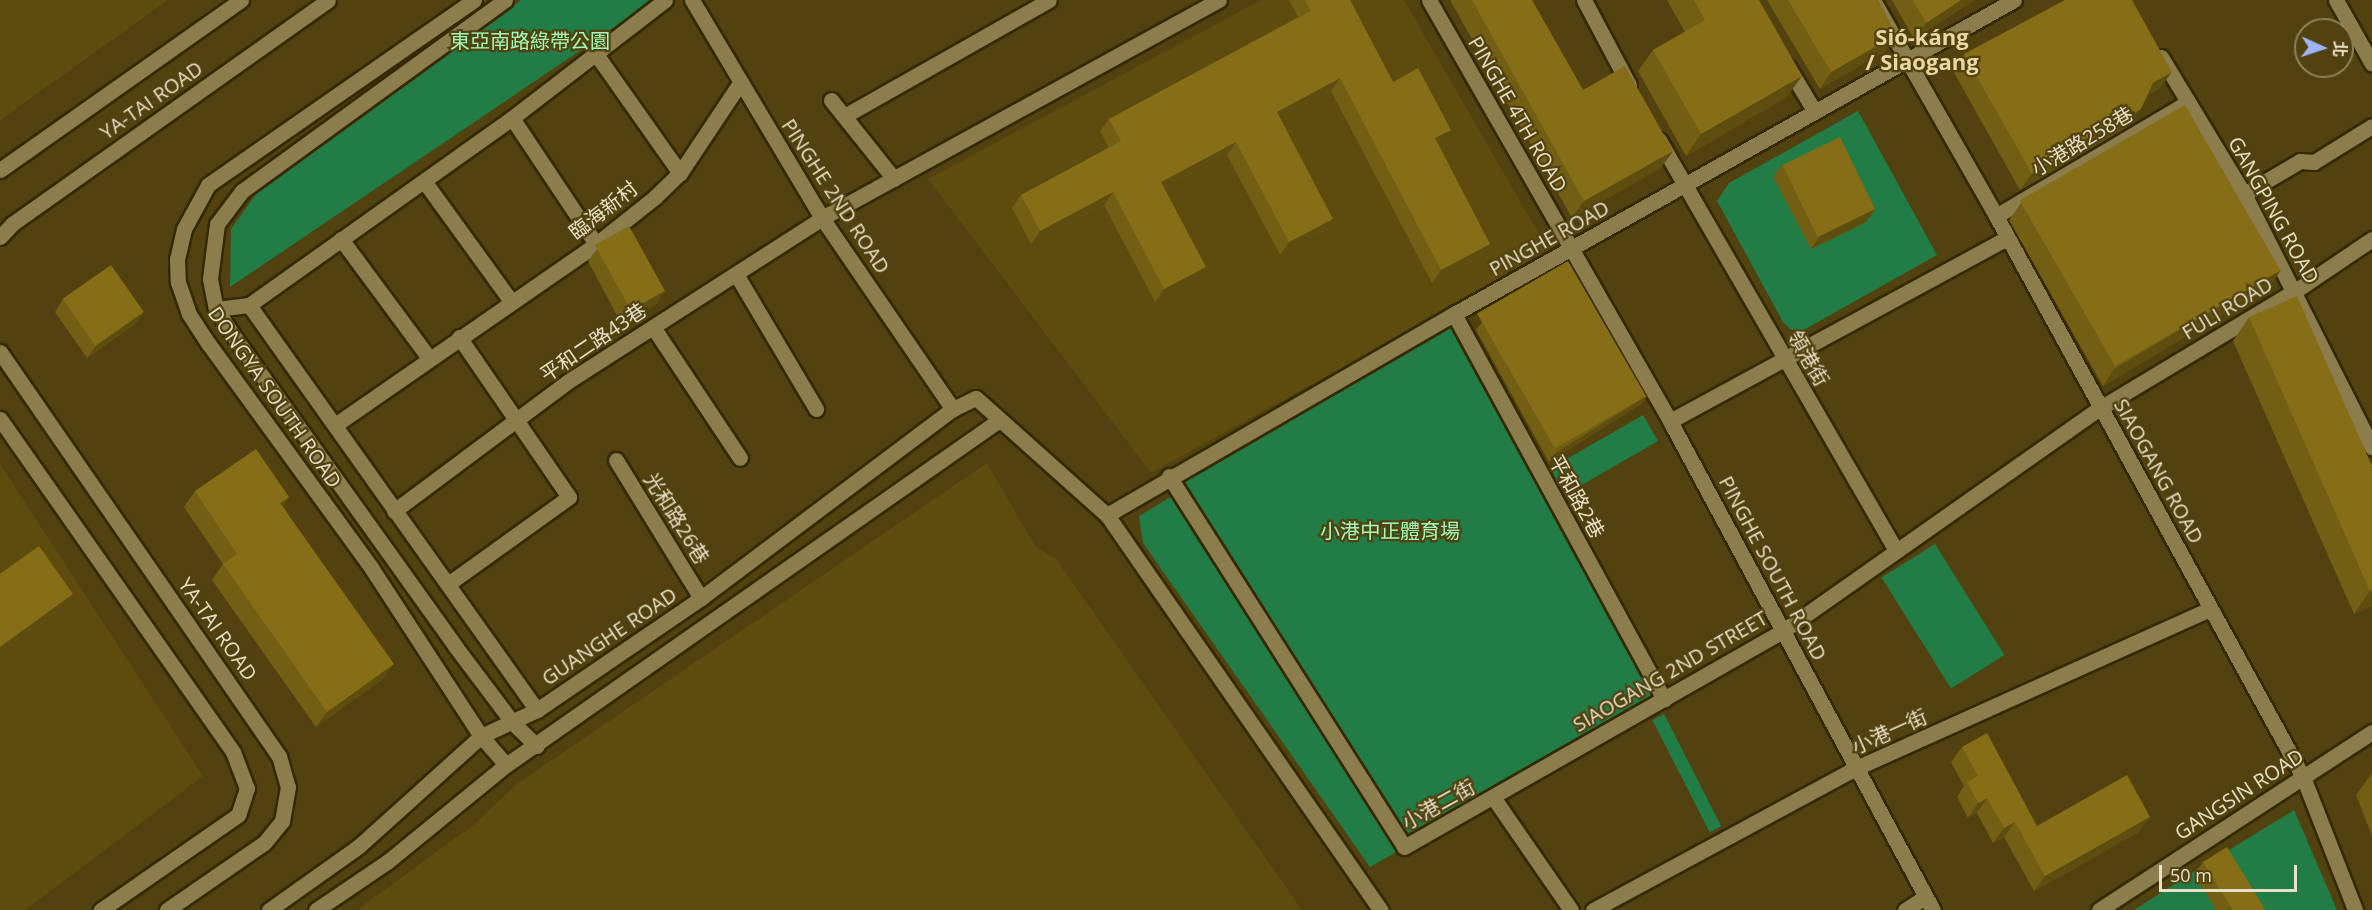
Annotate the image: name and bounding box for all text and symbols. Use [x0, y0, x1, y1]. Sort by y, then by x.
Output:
north arrow [2294, 18, 2354, 78]
district label: Sió-káng / Siaogang [1865, 23, 1979, 74]
park label: 東亞南路綠帶公園 [450, 28, 610, 52]
street label: PINGHE 4TH ROAD [1464, 32, 1572, 196]
text: 北 [2329, 40, 2351, 57]
street label: YA-TAI ROAD [95, 56, 207, 144]
street label: 小港路258巷 [2027, 101, 2137, 181]
street label: PINGHE 2ND ROAD [777, 114, 895, 278]
street label: GANGPING ROAD [2224, 132, 2324, 288]
street label: 臨海新村 [564, 176, 642, 244]
street label: PINGHE ROAD [1485, 195, 1613, 281]
street label: FULI ROAD [2177, 272, 2277, 344]
street label: 平和二路43巷 [535, 298, 651, 386]
street label: DONGYA SOUTH ROAD [203, 302, 347, 492]
street label: 領港街 [1784, 326, 1834, 390]
street label: SIAOGANG ROAD [2109, 394, 2209, 548]
street label: 平和路2巷 [1544, 450, 1610, 542]
street label: 光和路26巷 [640, 468, 714, 568]
street label: PINGHE SOUTH ROAD [1714, 472, 1832, 664]
park label: 小港中正體育場 [1320, 518, 1460, 542]
street label: YA-TAI ROAD [174, 573, 262, 685]
street label: GUANGHE ROAD [537, 582, 681, 690]
street label: SIAOGANG 2ND STREET [1569, 605, 1771, 737]
street label: 小港一街 [1848, 704, 1930, 758]
street label: GANGSIN ROAD [2170, 743, 2308, 845]
street label: 小港二街 [1397, 774, 1479, 834]
scale bar [2162, 853, 2300, 891]
text: 50 m [2170, 863, 2212, 887]

